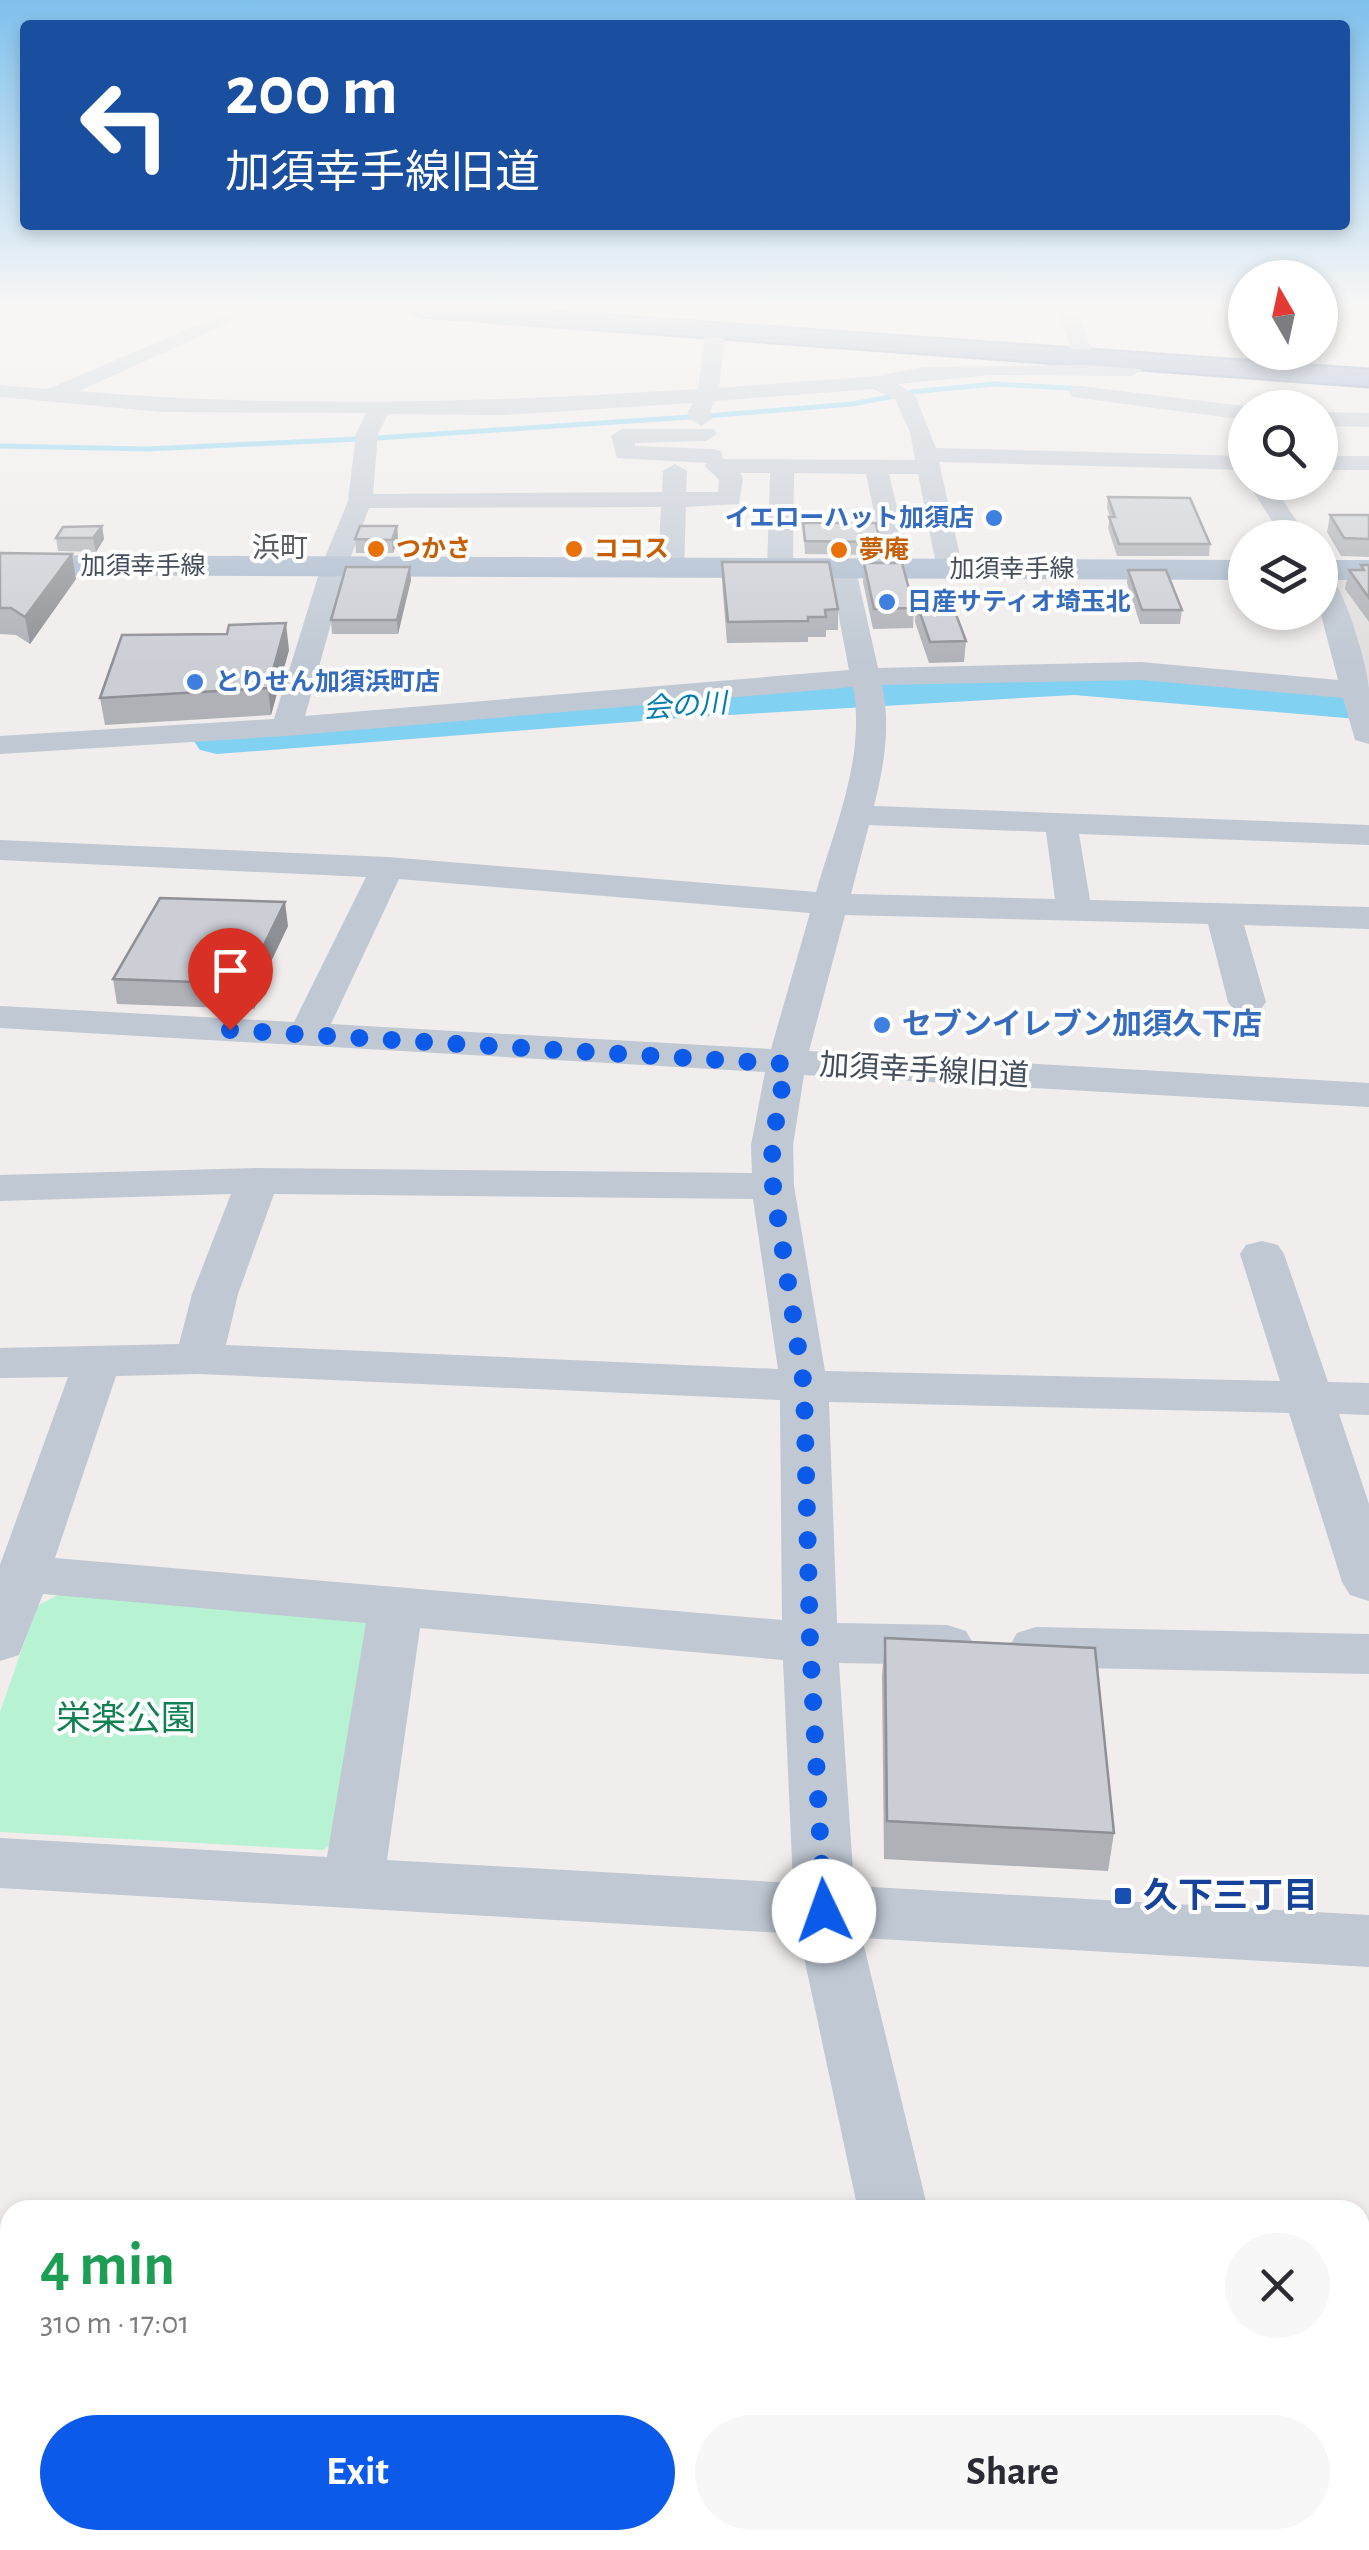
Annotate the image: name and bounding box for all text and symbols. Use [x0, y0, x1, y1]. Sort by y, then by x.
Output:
text: 200 m [225, 57, 398, 127]
icon: left [60, 60, 190, 190]
text: 加須幸手線旧道 [225, 151, 540, 196]
north arrow [1228, 260, 1338, 370]
map controls [1228, 260, 1338, 630]
button: search [1228, 390, 1338, 500]
place label: イエローハット加須店 [725, 504, 974, 531]
marker: イエローハット加須店 [983, 507, 1005, 529]
button: layers [1228, 520, 1338, 630]
district label: 浜町 [252, 533, 308, 563]
place label: つかさ [396, 536, 471, 562]
place label: 夢庵 [859, 536, 909, 563]
place label: ココス [594, 537, 669, 562]
marker: つかさ [365, 538, 387, 560]
marker: ココス [563, 538, 585, 560]
marker: 夢庵 [828, 539, 850, 561]
street label: 加須幸手線 [80, 552, 206, 579]
street label: 加須幸手線 [949, 555, 1075, 582]
place label: 日産サティオ埼玉北 [907, 588, 1131, 615]
marker: 日産サティオ埼玉北 [876, 591, 898, 613]
place label: とりせん加須浜町店 [215, 668, 440, 695]
marker: とりせん加須浜町店 [184, 671, 206, 693]
water label: 会の川 [642, 688, 731, 724]
pin [188, 928, 273, 1031]
icon: arrive [203, 943, 258, 998]
place label: セブンイレブン加須久下店 [902, 1008, 1262, 1040]
marker: セブンイレブン加須久下店 [871, 1014, 893, 1036]
street label: 加須幸手線旧道 [818, 1049, 1030, 1091]
park label: 栄楽公園 [56, 1700, 196, 1737]
position arrow [772, 1859, 876, 1963]
place label: 久下三丁目 [1143, 1877, 1318, 1914]
marker: 久下三丁目 [1112, 1885, 1134, 1907]
button: close [1225, 2233, 1330, 2338]
text: 4 min [40, 2236, 175, 2296]
text: 310 m · 17:01 [40, 2307, 189, 2339]
button: Exit [40, 2415, 675, 2530]
button: Share [695, 2415, 1330, 2530]

